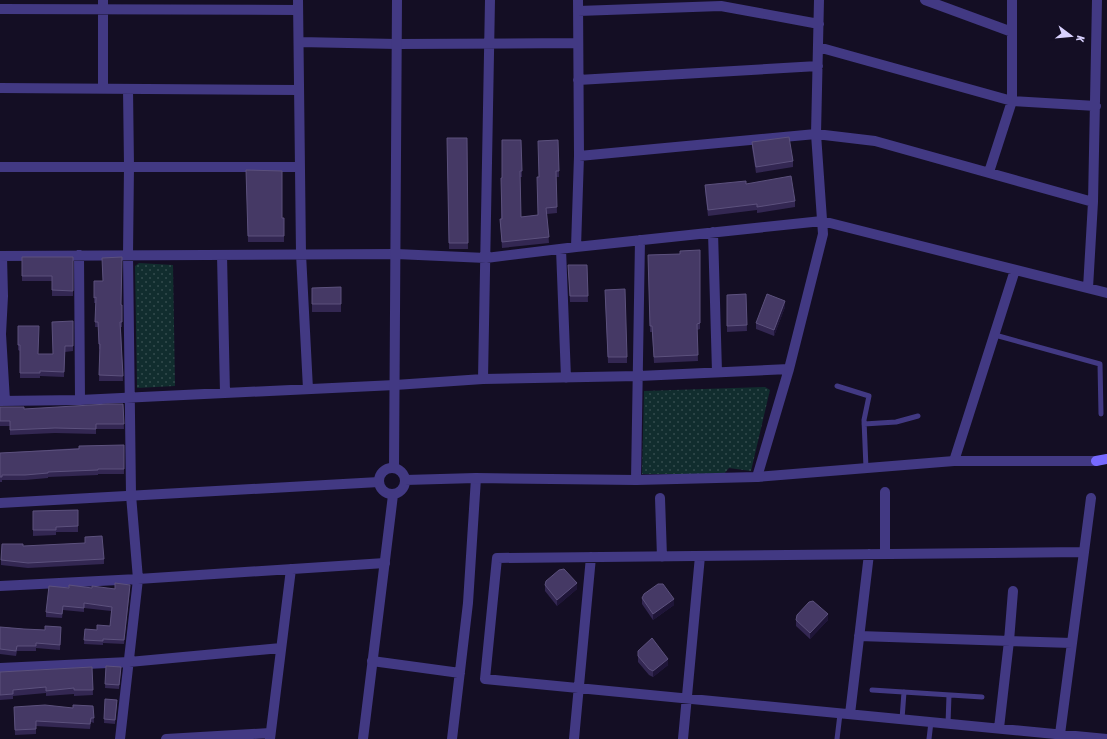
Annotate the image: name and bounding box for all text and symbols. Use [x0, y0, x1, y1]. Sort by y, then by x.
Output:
north arrow [1051, 16, 1091, 56]
text: K [1074, 35, 1087, 44]

